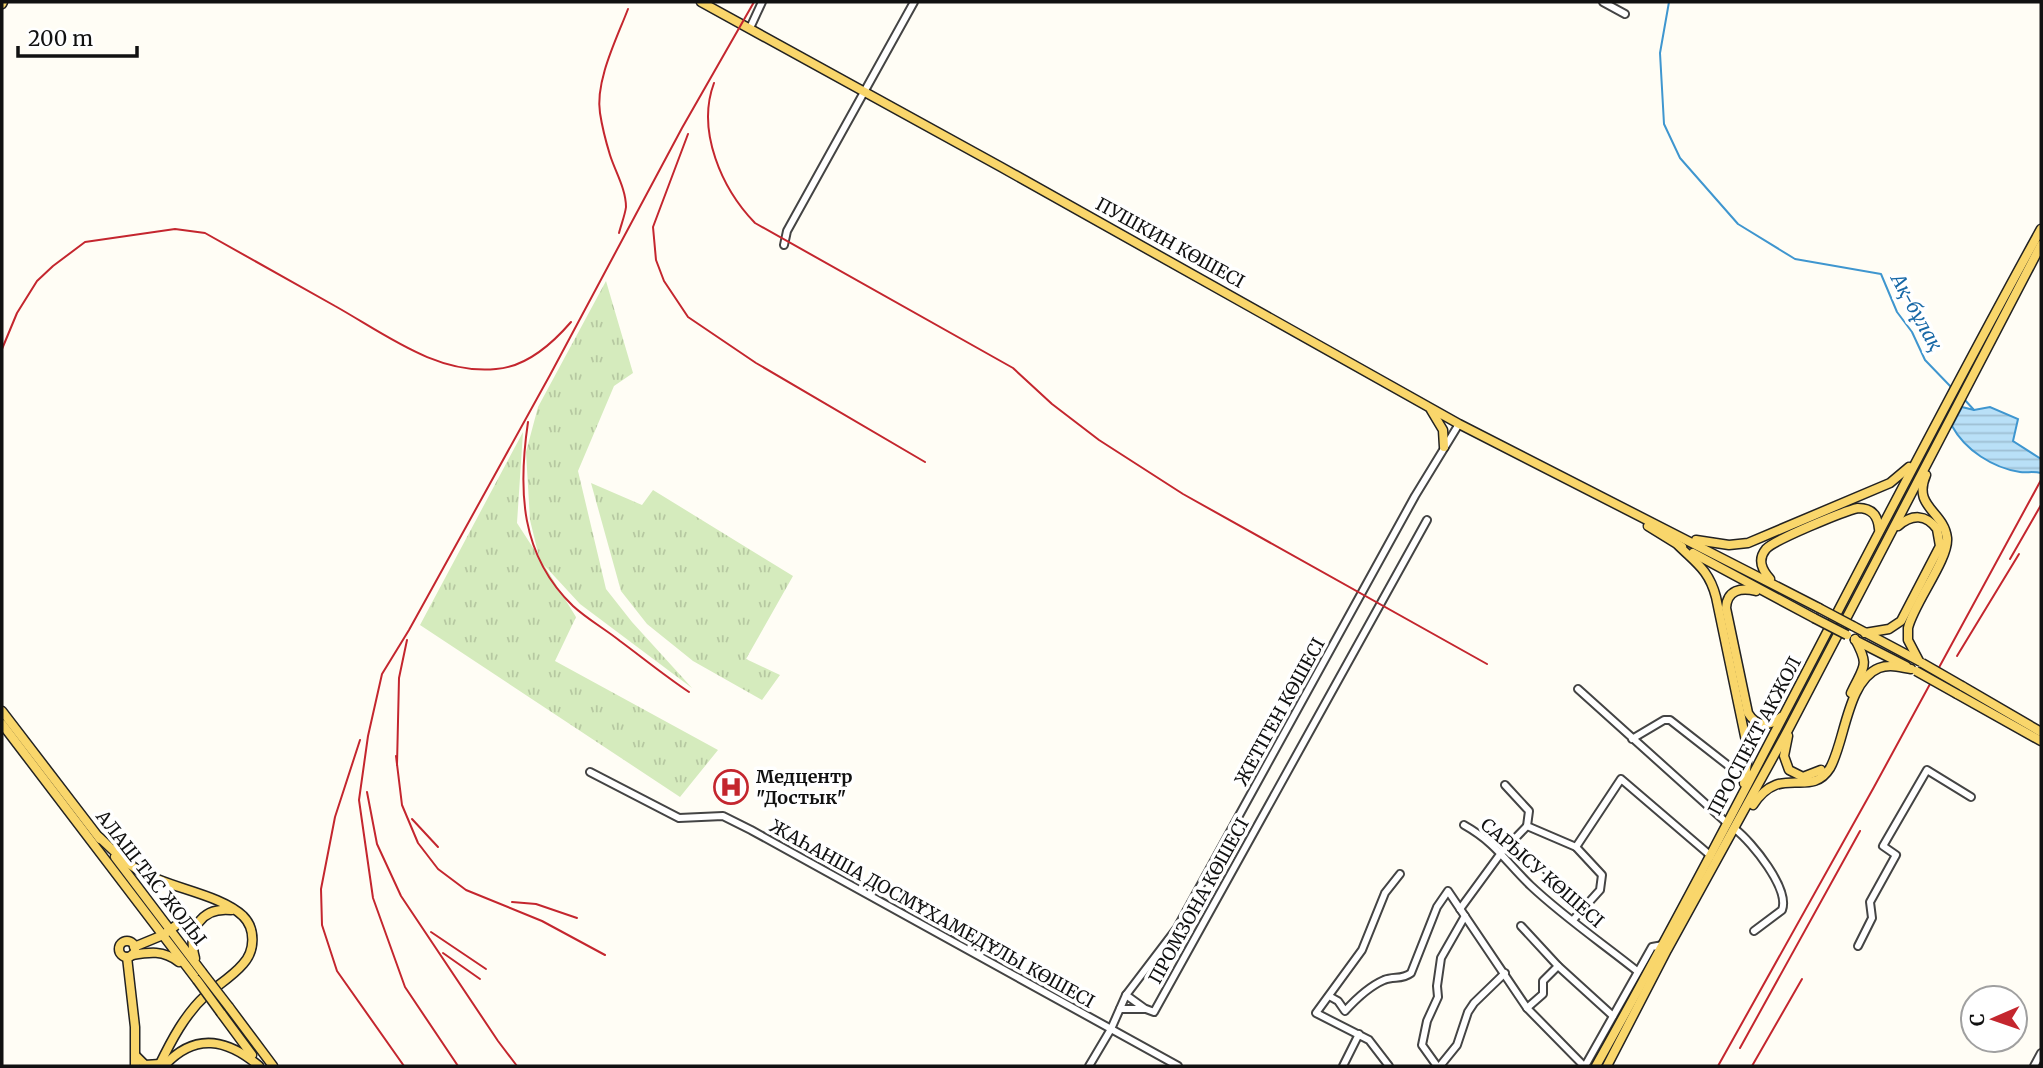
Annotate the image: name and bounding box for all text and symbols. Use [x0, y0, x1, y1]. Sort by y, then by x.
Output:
scale bar [18, 14, 136, 58]
text: 200 m [28, 25, 93, 52]
street label: ПУШКИН КӨШЕСІ [1092, 192, 1249, 293]
water label: Ақ-бұлақ [1885, 268, 1948, 355]
street label: ЖЕТІГЕН КӨШЕСІ [1229, 634, 1330, 790]
street label: ПРОСПЕКТ АКЖОЛ [1703, 652, 1806, 819]
place label: Медцентр "Достык" [756, 765, 853, 809]
hospital icon: Медцентр "Достык" [712, 768, 750, 806]
street label: АЛАШ ТАС ЖОЛЫ [91, 805, 211, 950]
street label: САРЫСУ КӨШЕСІ [1476, 813, 1609, 932]
street label: ЖАҺАНША ДОСМҰХАМЕДҰЛЫ КӨШЕСІ [766, 814, 1099, 1013]
street label: ПРОМЗОНА КӨШЕСІ [1143, 814, 1254, 988]
north arrow [1959, 984, 2029, 1054]
text: С [1965, 1013, 1989, 1026]

